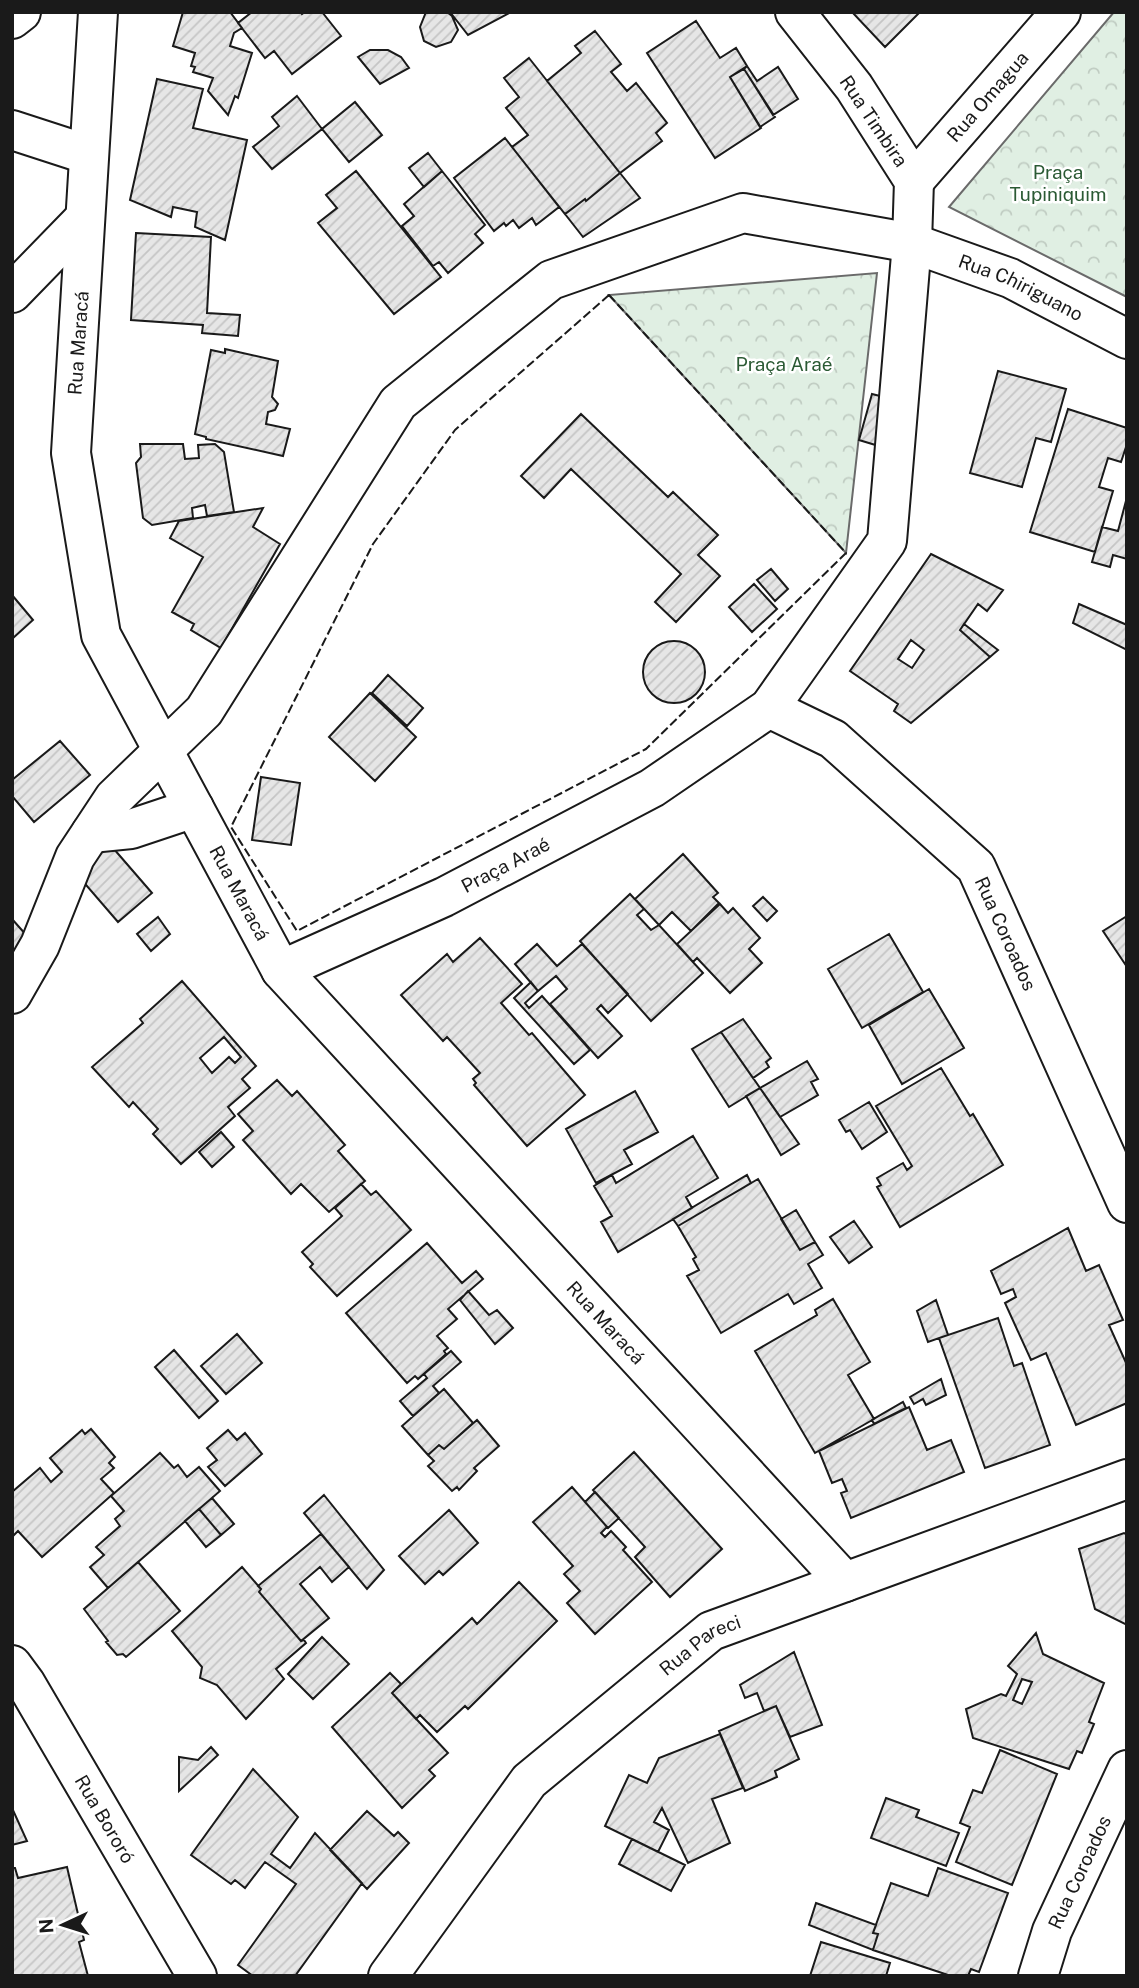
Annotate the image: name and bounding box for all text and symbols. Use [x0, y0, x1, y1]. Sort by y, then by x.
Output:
street label: Rua Omagua [942, 47, 1033, 146]
street label: Rua Timbira [835, 71, 913, 171]
park label: Praça Tupiniquim [1010, 161, 1106, 205]
street label: Rua Chiriguano [956, 250, 1087, 325]
street label: Rua Maracá [63, 290, 93, 396]
park label: Praça Araé [736, 353, 832, 375]
street label: Praça Araé [457, 833, 554, 897]
street label: Rua Maracá [205, 842, 274, 944]
street label: Rua Coroados [971, 873, 1041, 994]
street label: Rua Maracá [562, 1277, 649, 1368]
street label: Rua Pareci [655, 1610, 744, 1680]
street label: Rua Bororó [71, 1771, 139, 1867]
street label: Rua Coroados [1044, 1812, 1115, 1932]
north arrow [28, 1890, 98, 1960]
text: N [35, 1918, 58, 1934]

